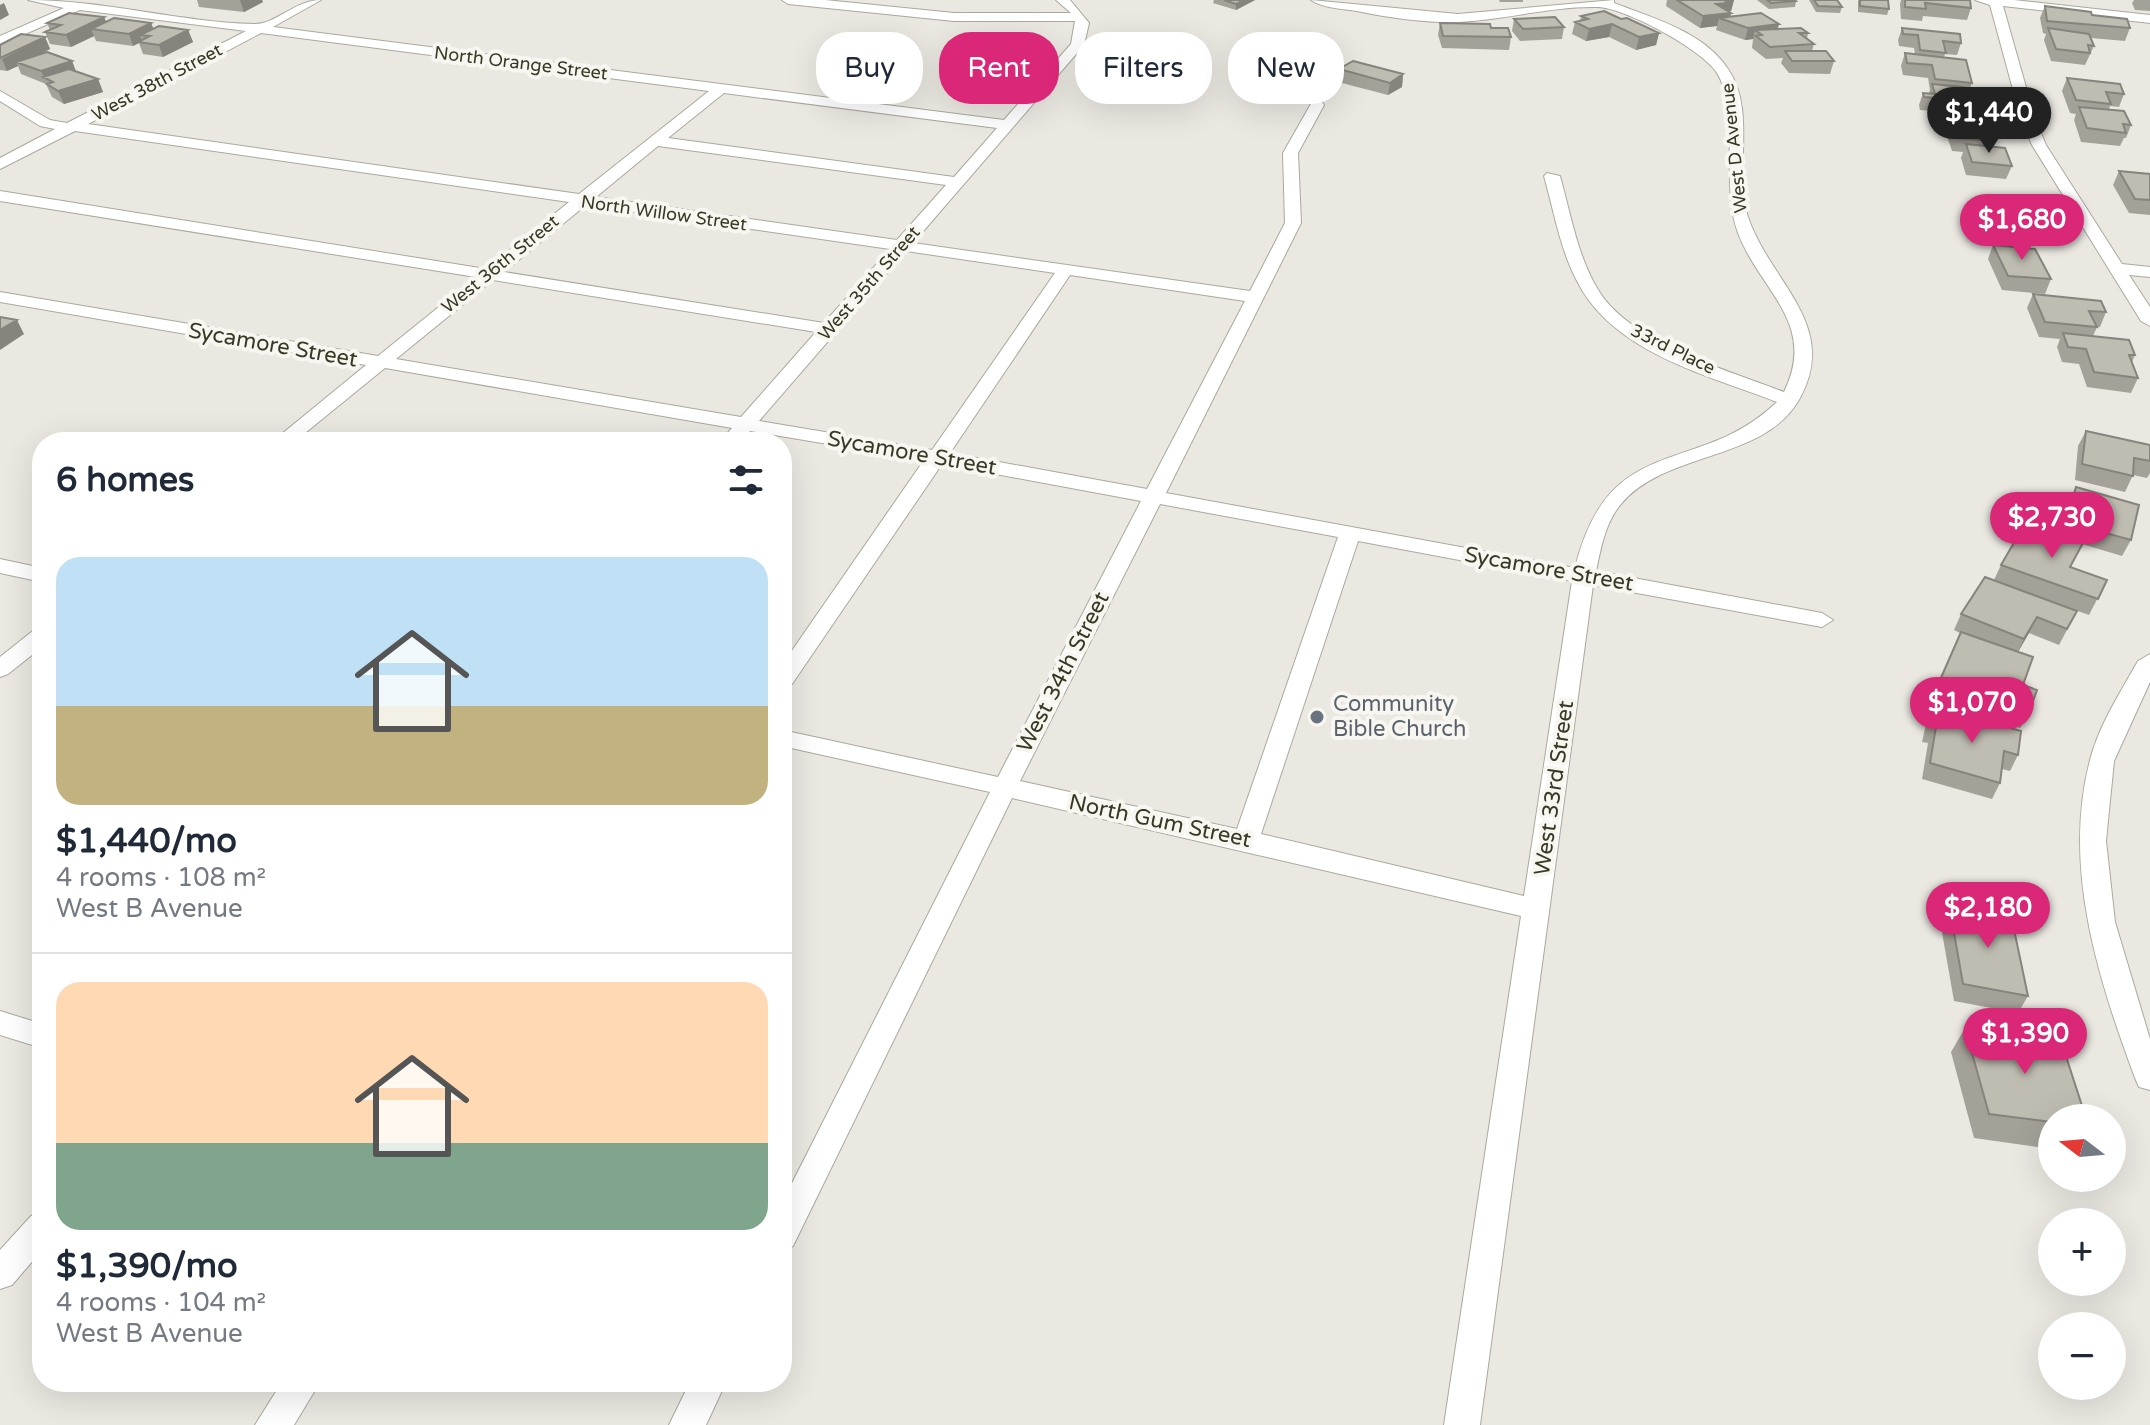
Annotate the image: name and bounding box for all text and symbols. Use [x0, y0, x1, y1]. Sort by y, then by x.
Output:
chip: Buy [816, 32, 923, 104]
chip: Rent [939, 32, 1059, 104]
chip: Filters [1075, 32, 1212, 104]
chip: New [1228, 32, 1344, 104]
street label: West 38th Street [88, 38, 226, 126]
street label: North Orange Street [433, 41, 609, 85]
street label: West D Avenue [1716, 82, 1752, 214]
pin: $1,440 [1924, 87, 2054, 155]
text: $1,440 [1945, 97, 2033, 128]
street label: North Willow Street [580, 190, 748, 236]
pin: $1,680 [1957, 194, 2087, 262]
text: $1,680 [1978, 204, 2066, 235]
street label: West 36th Street [437, 210, 563, 318]
street label: West 35th Street [813, 221, 925, 345]
street label: Sycamore Street [186, 317, 360, 373]
street label: 33rd Place [1627, 319, 1719, 379]
street label: Sycamore Street [825, 425, 999, 481]
icon: filters [724, 458, 768, 502]
text: 6 homes [56, 460, 194, 501]
pin: $2,730 [1987, 492, 2117, 560]
text: $2,730 [2008, 502, 2096, 533]
street label: Sycamore Street [1462, 541, 1636, 597]
street label: West 34th Street [1011, 588, 1115, 756]
icon: home [340, 609, 484, 753]
pin: $1,070 [1907, 677, 2037, 745]
text: $1,070 [1928, 687, 2016, 718]
place label: Community Bible Church [1333, 691, 1466, 742]
street label: West 33rd Street [1529, 699, 1579, 877]
marker: Community Bible Church [1308, 708, 1326, 726]
street label: North Gum Street [1067, 789, 1253, 853]
text: $1,440/mo [56, 821, 237, 862]
text: 4 rooms · 108 m² [56, 862, 266, 893]
pin: $2,180 [1923, 882, 2053, 950]
text: $2,180 [1944, 892, 2032, 923]
text: West B Avenue [56, 893, 243, 924]
pin: $1,390 [1960, 1008, 2090, 1076]
text: $1,390 [1981, 1018, 2069, 1049]
icon: home [340, 1034, 484, 1178]
north arrow [2038, 1104, 2126, 1192]
map controls [2038, 1104, 2126, 1400]
button: + [2038, 1208, 2126, 1296]
text: $1,390/mo [56, 1246, 238, 1287]
text: 4 rooms · 104 m² [56, 1287, 266, 1318]
button: − [2038, 1312, 2126, 1400]
text: West B Avenue [56, 1318, 243, 1349]

